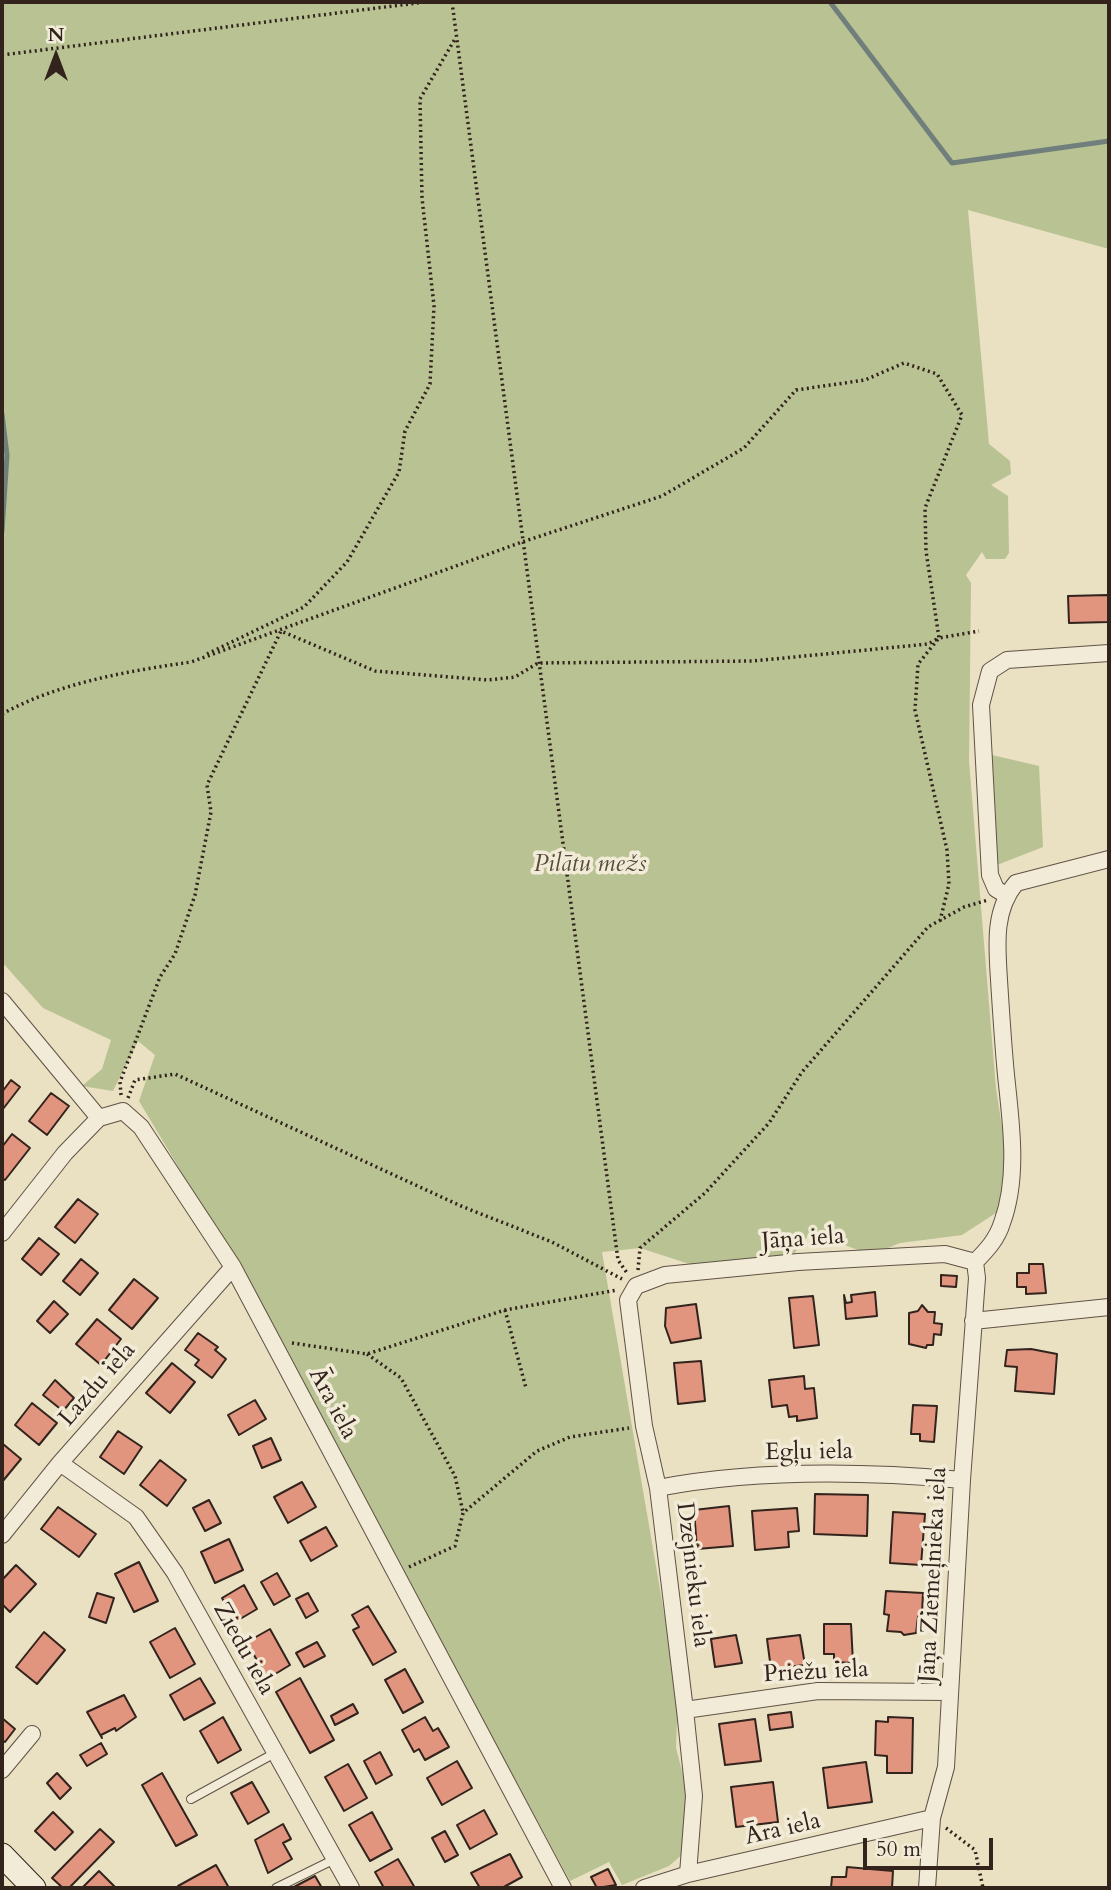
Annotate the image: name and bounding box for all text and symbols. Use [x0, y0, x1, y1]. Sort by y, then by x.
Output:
north arrow [21, 21, 91, 91]
text: N [48, 22, 64, 48]
park label: Pilātu mežs [534, 851, 646, 879]
street label: Jāņa iela [761, 1223, 845, 1257]
street label: Lazdu iela [54, 1337, 142, 1433]
street label: Āra iela [301, 1363, 363, 1445]
street label: Egļu iela [765, 1438, 853, 1468]
street label: Jāņa Ziemeļnieka iela [914, 1466, 954, 1684]
street label: Dzejnieku iela [669, 1501, 715, 1649]
street label: Ziedu iela [206, 1598, 280, 1700]
street label: Priežu iela [763, 1656, 869, 1690]
street label: Āra iela [742, 1807, 824, 1853]
scale bar [866, 1824, 996, 1868]
text: 50 m [876, 1835, 921, 1864]

